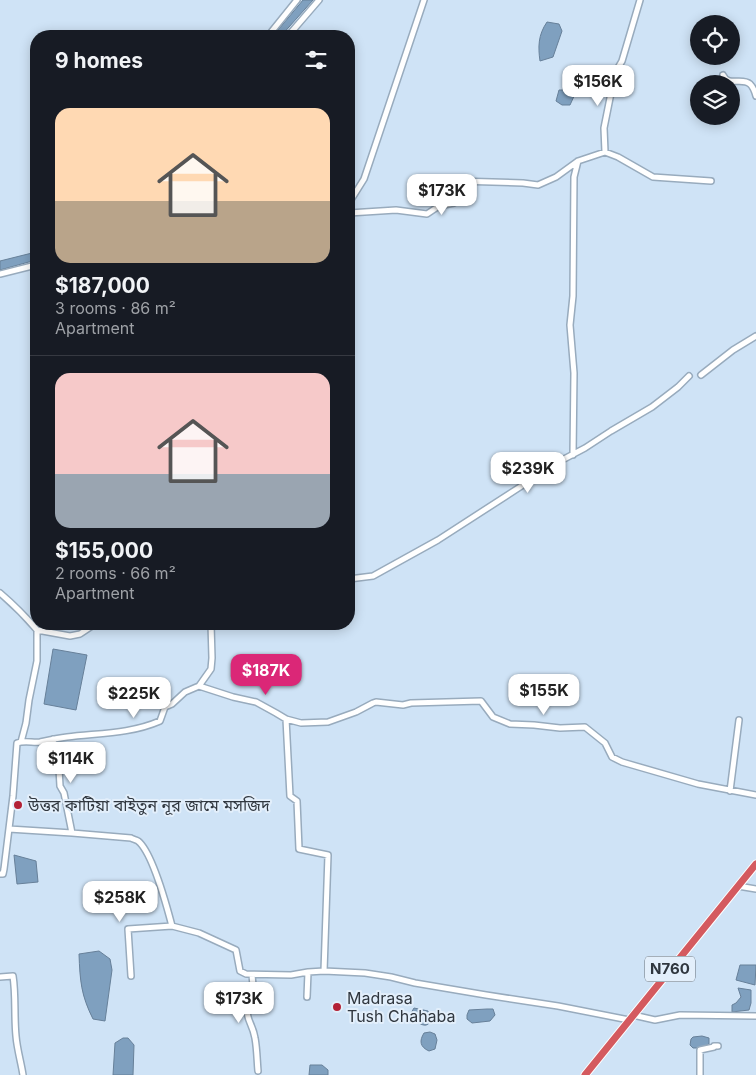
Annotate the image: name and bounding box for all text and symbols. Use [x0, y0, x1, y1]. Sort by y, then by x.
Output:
map controls [690, 15, 740, 125]
button: locate [690, 15, 740, 65]
icon: filters [302, 46, 330, 74]
text: 9 homes [55, 48, 143, 73]
pin: $156K [563, 64, 633, 107]
text: $156K [573, 71, 623, 91]
button: layers [690, 75, 740, 125]
icon: home [148, 140, 238, 230]
pin: $173K [407, 174, 477, 216]
text: $173K [418, 180, 466, 200]
text: $187,000 [55, 273, 150, 298]
text: 3 rooms · 86 m² [55, 298, 176, 318]
text: Apartment [55, 318, 135, 338]
icon: home [148, 406, 238, 496]
pin: $239K [493, 452, 563, 494]
text: $239K [502, 458, 554, 478]
text: $155,000 [55, 538, 153, 563]
text: 2 rooms · 66 m² [55, 563, 176, 583]
text: Apartment [55, 583, 135, 603]
pin: $187K [231, 654, 301, 696]
text: $187K [242, 660, 290, 680]
pin: $155K [509, 674, 579, 716]
pin: $225K [99, 676, 169, 719]
text: $155K [519, 680, 569, 700]
text: $225K [108, 683, 160, 703]
pin: $114K [36, 742, 106, 784]
text: $114K [48, 748, 94, 768]
place label: উত্তর কাটিয়া বাইতুন নূর জামে মসজিদ [27, 795, 271, 815]
marker: উত্তর কাটিয়া বাইতুন নূর জামে মসজিদ [12, 799, 24, 811]
pin: $258K [85, 880, 155, 923]
text: $258K [94, 887, 146, 907]
road number: N760 [645, 956, 695, 982]
pin: $173K [204, 982, 274, 1024]
text: $173K [215, 988, 263, 1008]
place label: Madrasa Tush Chahaba [347, 988, 456, 1026]
marker: Madrasa Tush Chahaba [331, 1001, 343, 1013]

